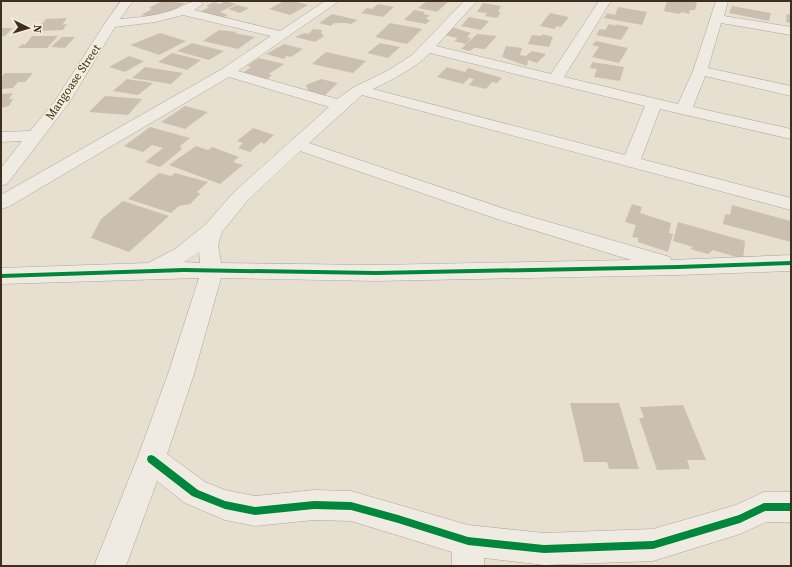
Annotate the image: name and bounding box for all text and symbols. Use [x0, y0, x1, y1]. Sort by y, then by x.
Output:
north arrow [8, 8, 48, 48]
text: N [30, 24, 45, 33]
street label: Mangoase Street [42, 41, 104, 123]

